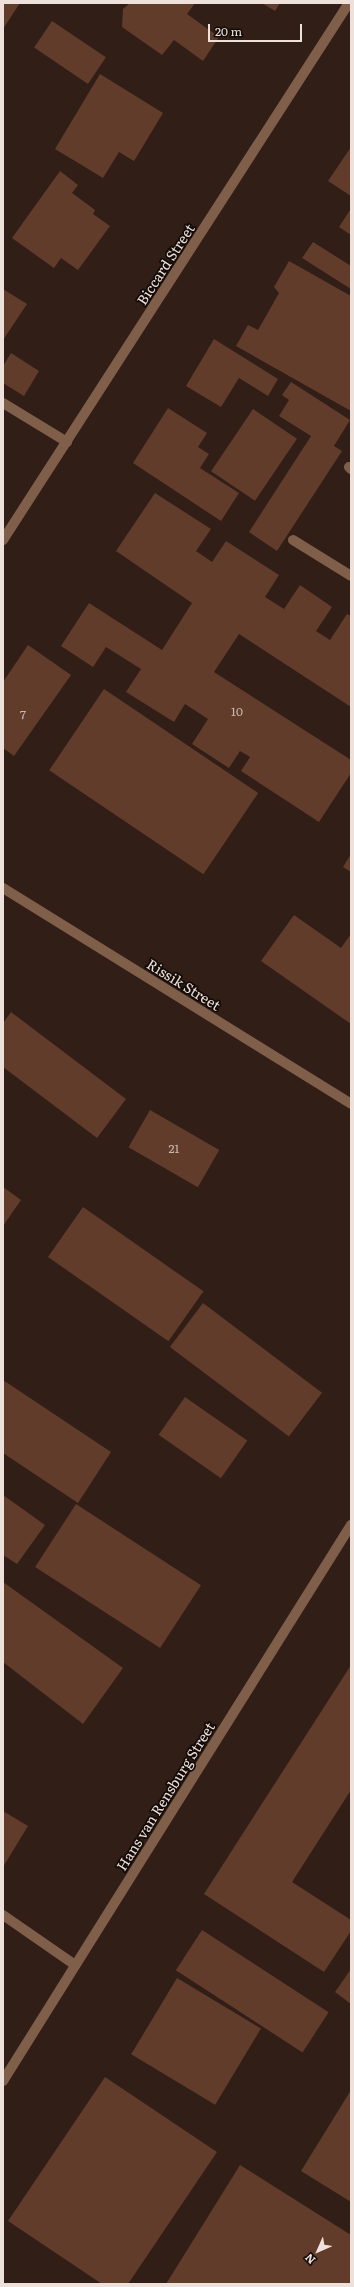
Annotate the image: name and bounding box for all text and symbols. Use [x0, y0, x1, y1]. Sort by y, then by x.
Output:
scale bar [210, 16, 304, 42]
text: 20 m [215, 22, 242, 40]
street label: Biccard Street [133, 220, 197, 308]
house number: 10 [231, 705, 243, 719]
house number: 7 [20, 708, 26, 722]
street label: Rissik Street [144, 955, 224, 1013]
house number: 21 [169, 1142, 179, 1156]
street label: Hans van Rensburg Street [112, 1719, 218, 1873]
north arrow [298, 2231, 338, 2271]
text: N [301, 2251, 318, 2268]

